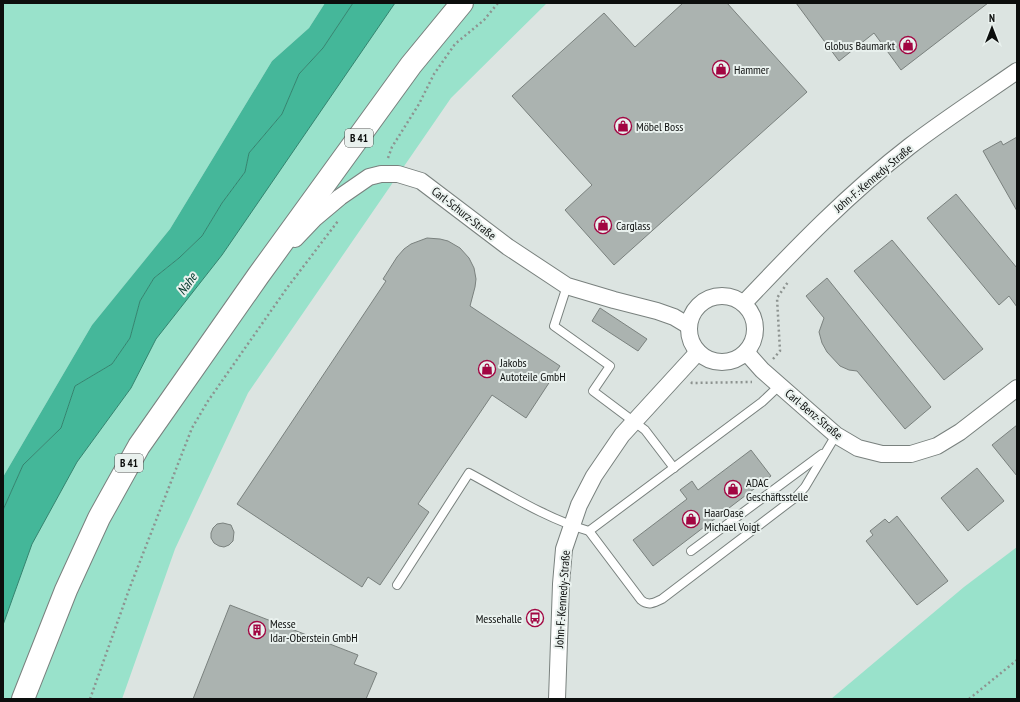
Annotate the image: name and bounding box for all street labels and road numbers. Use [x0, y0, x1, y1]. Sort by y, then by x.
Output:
road number: B 41 [345, 129, 373, 147]
street label: John-F.-Kennedy-Straße [830, 141, 915, 216]
street label: Carl-Schurz-Straße [429, 183, 499, 243]
street label: Carl-Benz-Straße [782, 386, 846, 442]
road number: B 41 [115, 454, 143, 472]
street label: John-F.-Kennedy-Straße [551, 550, 573, 649]

